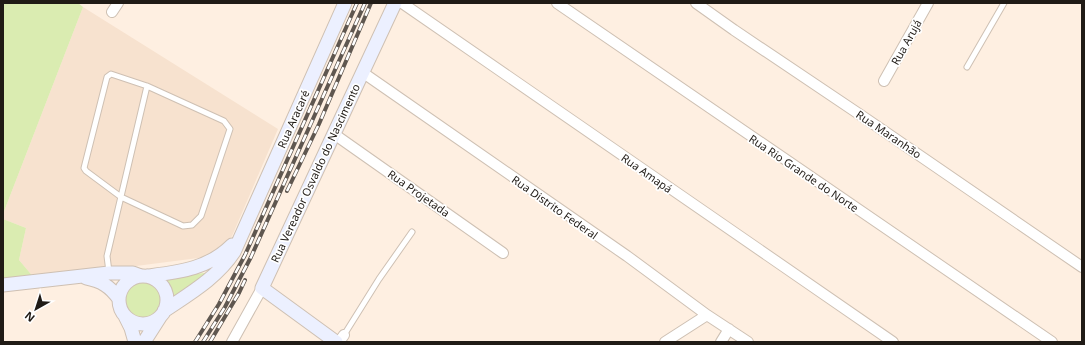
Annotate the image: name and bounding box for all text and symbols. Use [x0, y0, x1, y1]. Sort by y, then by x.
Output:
street label: Rua Arujá [887, 16, 925, 68]
street label: Rua Vereador Osvaldo do Nascimento [267, 81, 363, 265]
street label: Rua Aracaré [274, 88, 312, 150]
street label: Rua Maranhão [853, 107, 925, 162]
street label: Rua Rio Grande do Norte [746, 131, 862, 215]
street label: Rua Amapá [618, 150, 676, 196]
street label: Rua Projetada [385, 166, 453, 220]
street label: Rua Distrito Federal [509, 172, 601, 242]
north arrow [16, 289, 56, 329]
text: N [21, 309, 38, 326]

